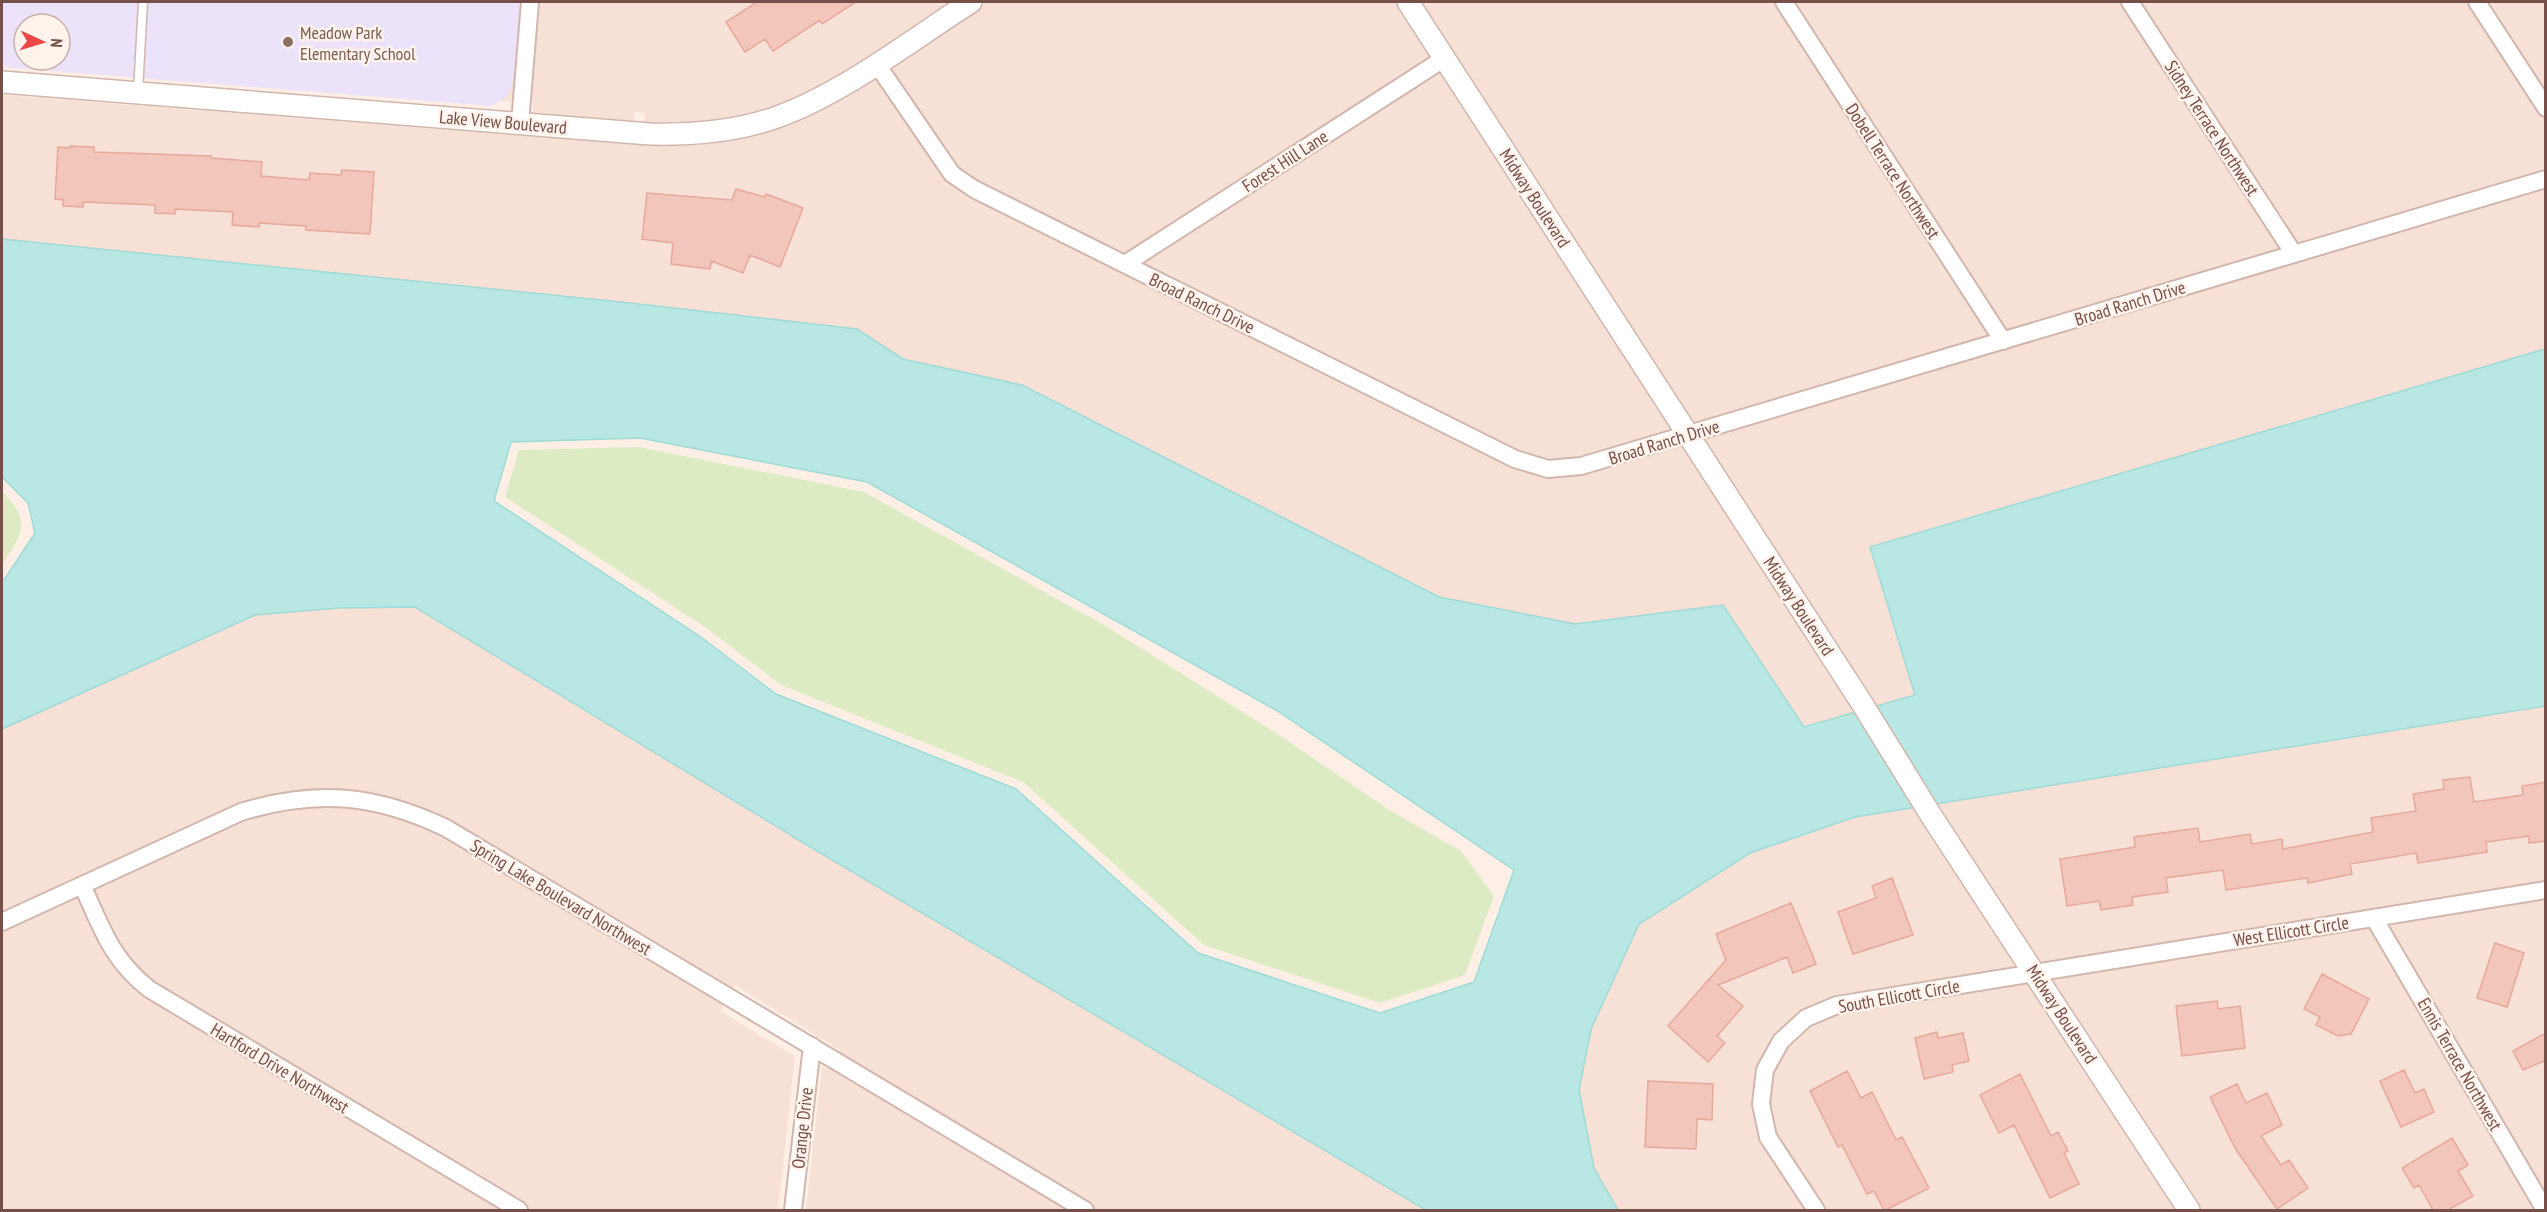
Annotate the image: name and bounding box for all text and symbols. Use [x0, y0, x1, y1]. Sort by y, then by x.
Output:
north arrow [12, 12, 72, 72]
place label: Meadow Park Elementary School [300, 21, 416, 65]
marker: Meadow Park Elementary School [281, 35, 295, 49]
text: N [47, 38, 67, 48]
street label: Sidney Terrace Northwest [2160, 56, 2264, 200]
street label: Dobell Terrace Northwest [1841, 99, 1945, 243]
street label: Lake View Boulevard [438, 105, 568, 139]
street label: Forest Hill Lane [1238, 125, 1332, 197]
street label: Midway Boulevard [1494, 144, 1576, 252]
street label: Broad Ranch Drive [1145, 268, 1259, 338]
street label: Broad Ranch Drive [2072, 275, 2188, 331]
street label: Broad Ranch Drive [1606, 414, 1722, 470]
street label: Midway Boulevard [1758, 552, 1840, 660]
street label: Spring Lake Boulevard Northwest [466, 834, 656, 960]
street label: West Ellicott Circle [2232, 911, 2350, 951]
street label: Midway Boulevard [2021, 960, 2103, 1068]
street label: South Ellicott Circle [1837, 974, 1961, 1018]
street label: Ennis Terrace Northwest [2413, 994, 2507, 1135]
street label: Hartford Drive Northwest [207, 1018, 353, 1118]
street label: Orange Drive [786, 1086, 818, 1170]

